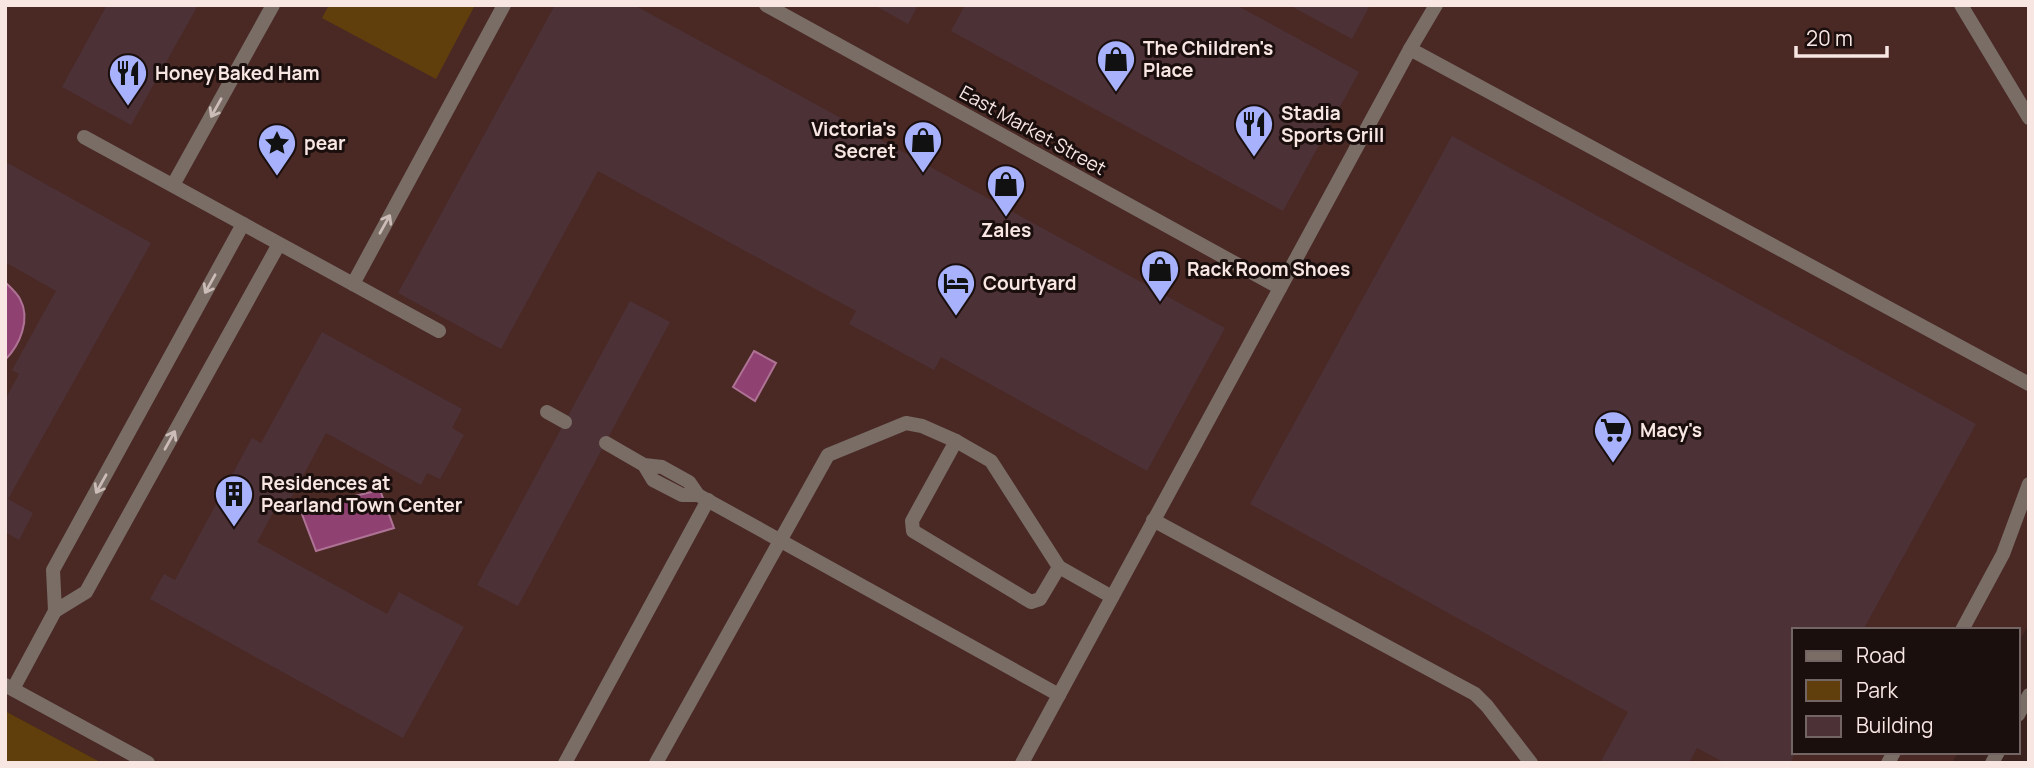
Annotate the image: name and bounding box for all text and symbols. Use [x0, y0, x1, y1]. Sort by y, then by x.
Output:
scale bar [1796, 14, 1887, 58]
text: 20 m [1806, 24, 1853, 52]
place label: The Children's Place [1143, 35, 1273, 83]
shop icon: The Children's Place [1095, 38, 1137, 93]
restaurant icon: Honey Baked Ham [107, 52, 149, 107]
place label: Honey Baked Ham [155, 60, 320, 86]
street label: East Market Street [955, 79, 1111, 181]
one-way arrow [209, 97, 222, 118]
place label: Stadia Sports Grill [1281, 100, 1384, 148]
restaurant icon: Stadia Sports Grill [1233, 103, 1275, 158]
place label: Victoria's Secret [811, 116, 896, 164]
shop icon: Victoria's Secret [902, 119, 944, 174]
place icon: pear [256, 122, 298, 177]
place label: pear [304, 130, 346, 156]
shop icon: Zales [985, 163, 1027, 218]
one-way arrow [379, 214, 392, 235]
place label: Zales [981, 217, 1031, 243]
shop icon: Rack Room Shoes [1139, 248, 1181, 303]
place label: Rack Room Shoes [1187, 256, 1350, 282]
hotel icon: Courtyard [935, 262, 977, 317]
place label: Courtyard [983, 270, 1077, 296]
one-way arrow [203, 273, 216, 294]
supermarket icon: Macy's [1592, 409, 1634, 464]
place label: Macy's [1640, 417, 1702, 443]
one-way arrow [164, 430, 177, 451]
place label: Residences at Pearland Town Center [261, 470, 463, 518]
one-way arrow [94, 473, 108, 493]
building icon: Residences at Pearland Town Center [213, 473, 255, 528]
legend [1792, 628, 2020, 754]
text: Road [1856, 641, 1906, 669]
text: Park [1856, 676, 1898, 704]
text: Building [1856, 711, 1933, 739]

